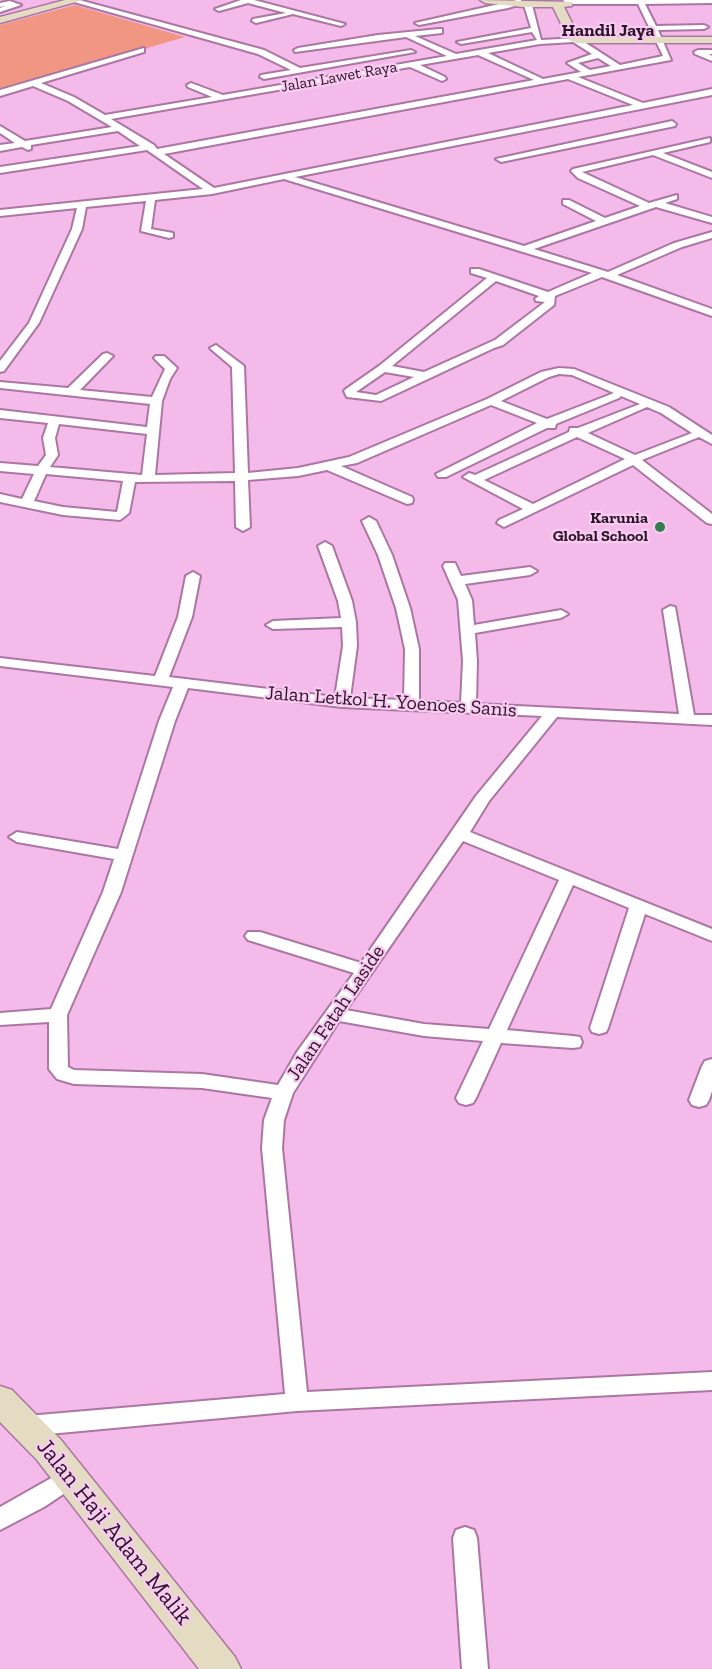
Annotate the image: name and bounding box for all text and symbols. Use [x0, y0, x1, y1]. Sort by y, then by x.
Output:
district label: Handil Jaya [561, 20, 655, 42]
street label: Jalan Lawet Raya [279, 57, 399, 97]
place label: Karunia Global School [553, 508, 648, 546]
marker: Karunia Global School [653, 520, 667, 534]
street label: Jalan Letkol H. Yoenoes Sanis [265, 681, 517, 723]
street label: Jalan Fatah Laside [282, 941, 390, 1085]
street label: Jalan Haji Adam Malik [30, 1433, 198, 1631]

